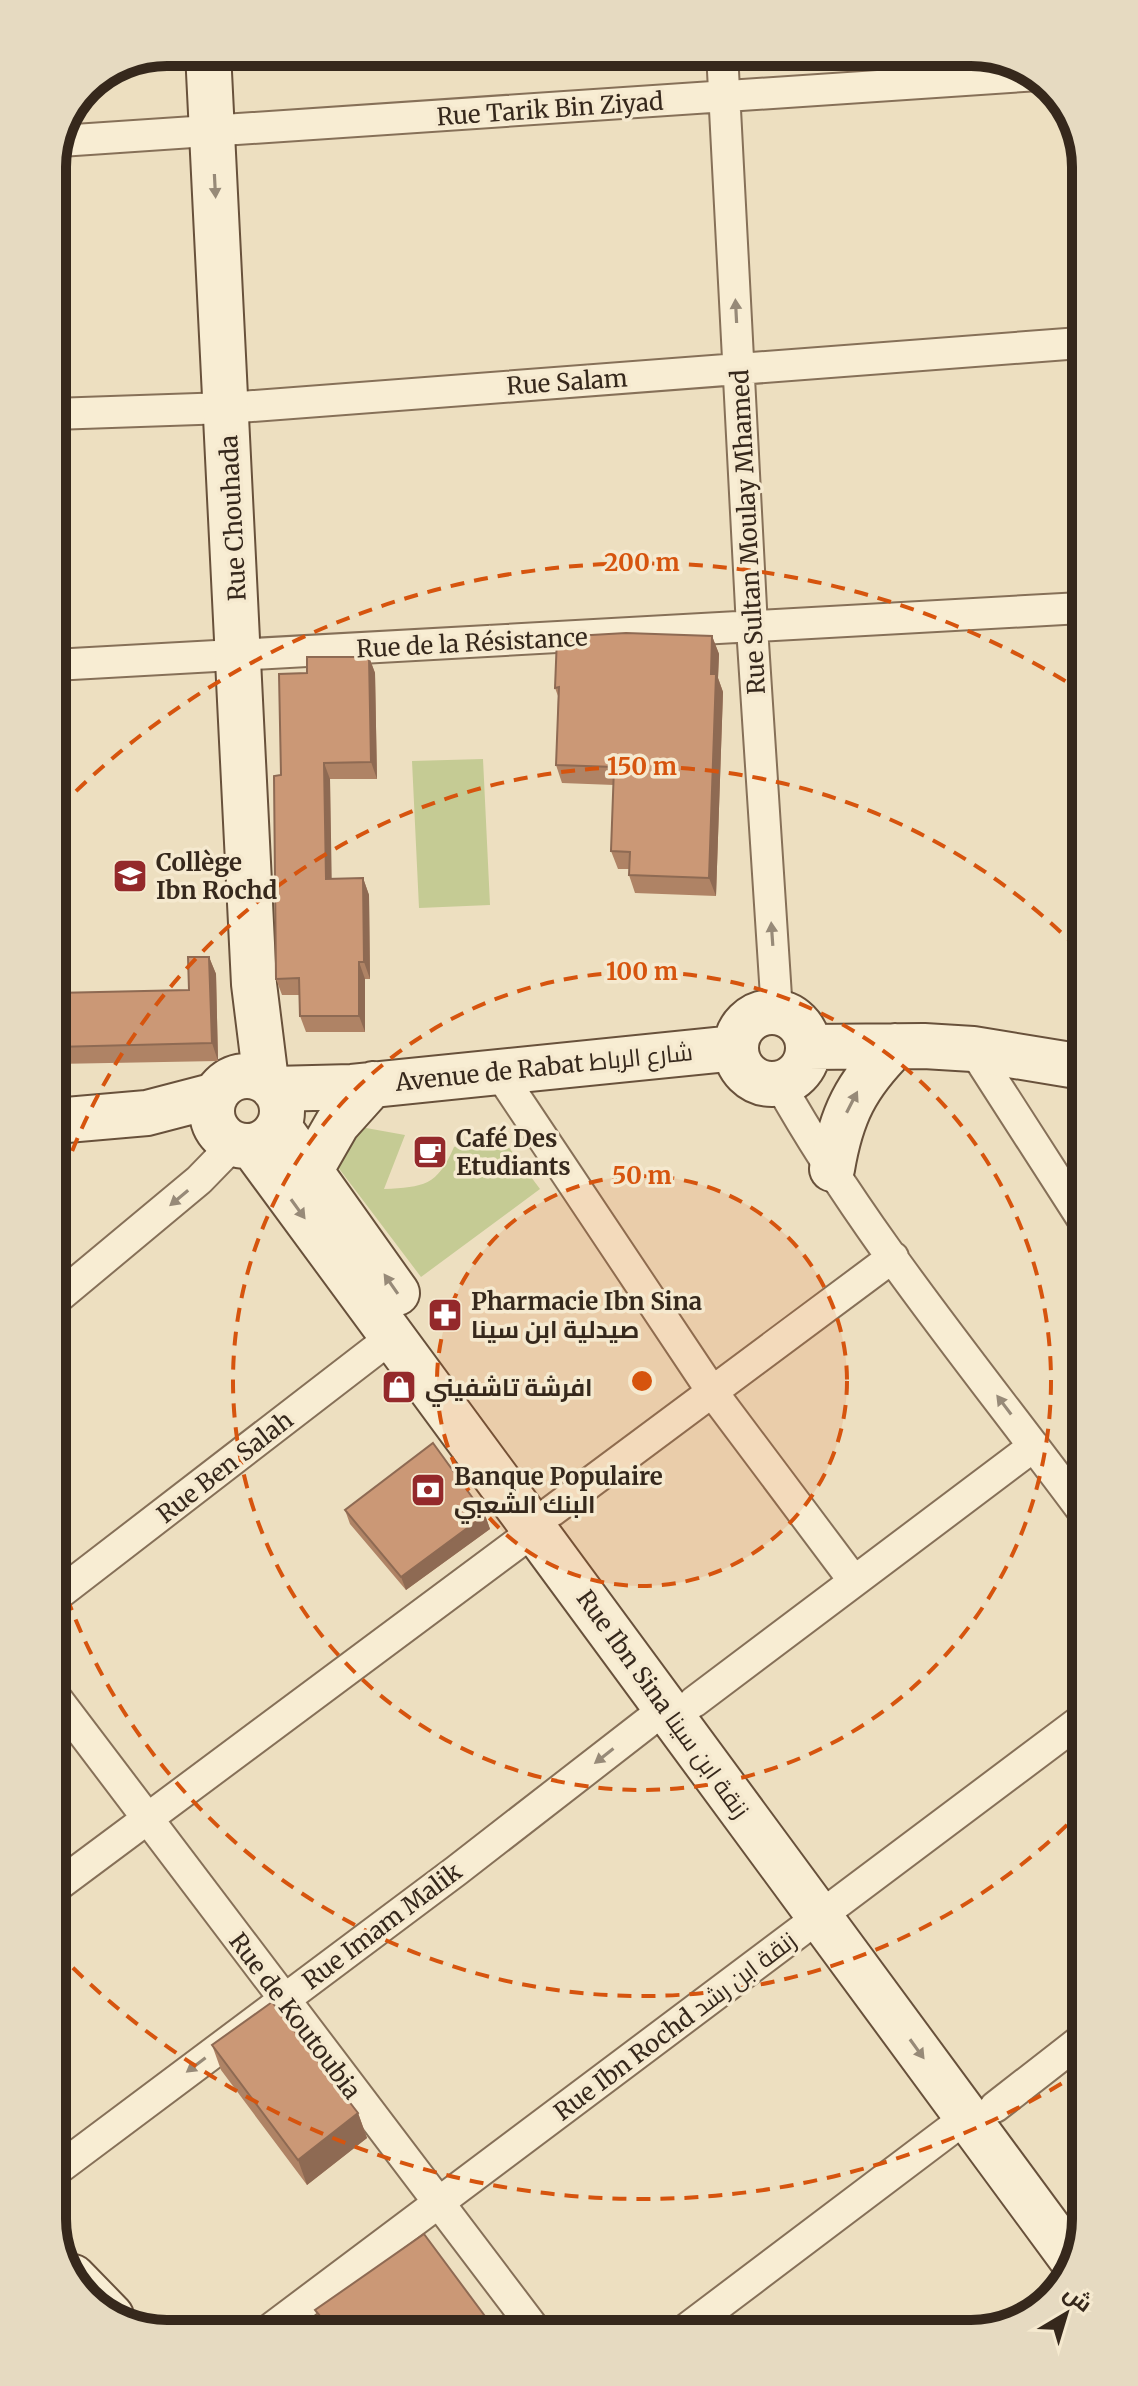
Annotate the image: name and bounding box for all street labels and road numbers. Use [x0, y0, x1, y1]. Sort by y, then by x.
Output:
street label: Rue Tarik Bin Ziyad [436, 86, 664, 132]
street label: Rue Salam [505, 362, 629, 402]
street label: Rue Sultan Moulay Mhamed [724, 369, 772, 695]
street label: Rue Chouhada [213, 434, 253, 602]
street label: Rue de la Résistance [356, 621, 588, 665]
street label: Avenue de Rabat شارع الرباط [393, 1036, 694, 1099]
street label: Rue Ben Salah [151, 1404, 299, 1530]
street label: Rue Ibn Sina زنقة ابن سينا [570, 1584, 756, 1824]
street label: Rue Imam Malik [296, 1856, 468, 1996]
street label: Rue Ibn Rochd زنقة ابن رشد [548, 1925, 802, 2127]
street label: Rue de Koutoubia [222, 1927, 368, 2105]

